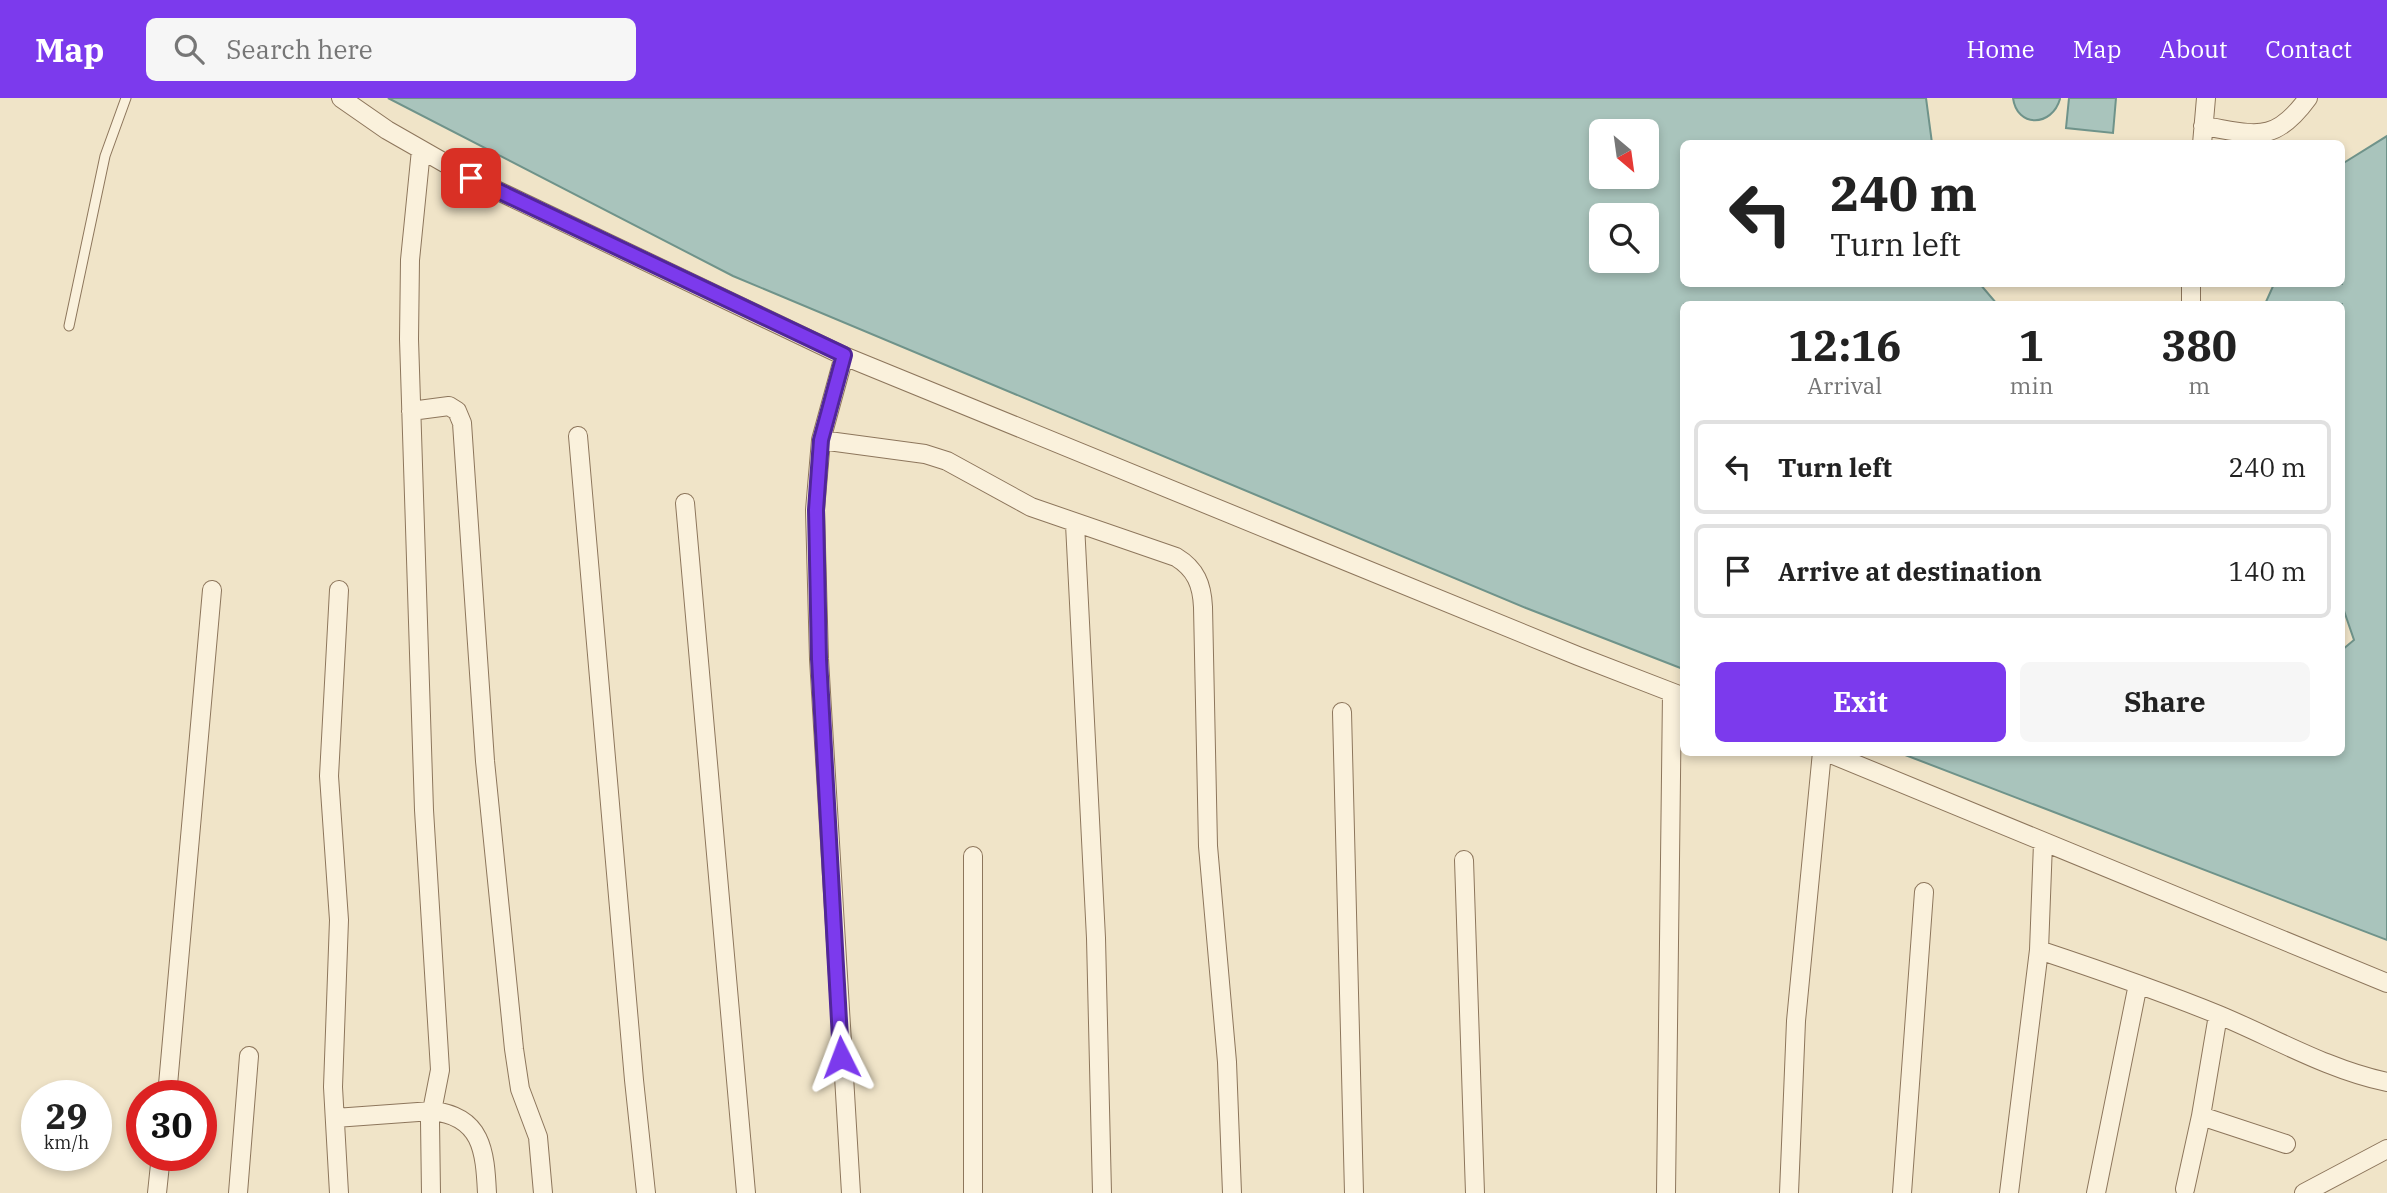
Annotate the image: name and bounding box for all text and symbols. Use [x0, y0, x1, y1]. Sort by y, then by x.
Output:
search box [146, 18, 636, 81]
text: Map [35, 28, 104, 71]
icon: search [170, 30, 208, 68]
text: Search here [226, 32, 373, 66]
text: Home [1967, 33, 2035, 65]
text: Map [2073, 33, 2121, 65]
text: About [2159, 33, 2227, 65]
text: Contact [2265, 33, 2352, 65]
north arrow [1589, 119, 1659, 189]
map controls [1589, 119, 1659, 273]
pin [441, 148, 501, 208]
icon: arrive [452, 159, 490, 197]
text: 240 m [1830, 161, 1977, 224]
icon: left [1715, 168, 1806, 259]
button: search [1589, 203, 1659, 273]
text: Turn left [1830, 223, 1961, 265]
text: 12:16 [1788, 318, 1902, 373]
text: 1 [2019, 318, 2044, 373]
text: 380 [2161, 318, 2237, 373]
text: Arrival [1807, 370, 1882, 400]
text: min [2010, 370, 2053, 400]
text: m [2188, 370, 2210, 400]
icon: left [1719, 448, 1757, 486]
text: Turn left [1778, 450, 1892, 484]
text: 240 m [2228, 450, 2306, 484]
icon: arrive [1719, 552, 1757, 590]
text: Arrive at destination [1778, 554, 2042, 588]
text: 140 m [2228, 554, 2306, 588]
button: Exit [1715, 662, 2006, 742]
button: Share [2020, 662, 2310, 742]
position arrow [804, 1020, 878, 1094]
speed limit sign: 30 [126, 1080, 217, 1171]
text: 29 [45, 1093, 88, 1139]
text: km/h [44, 1131, 89, 1154]

